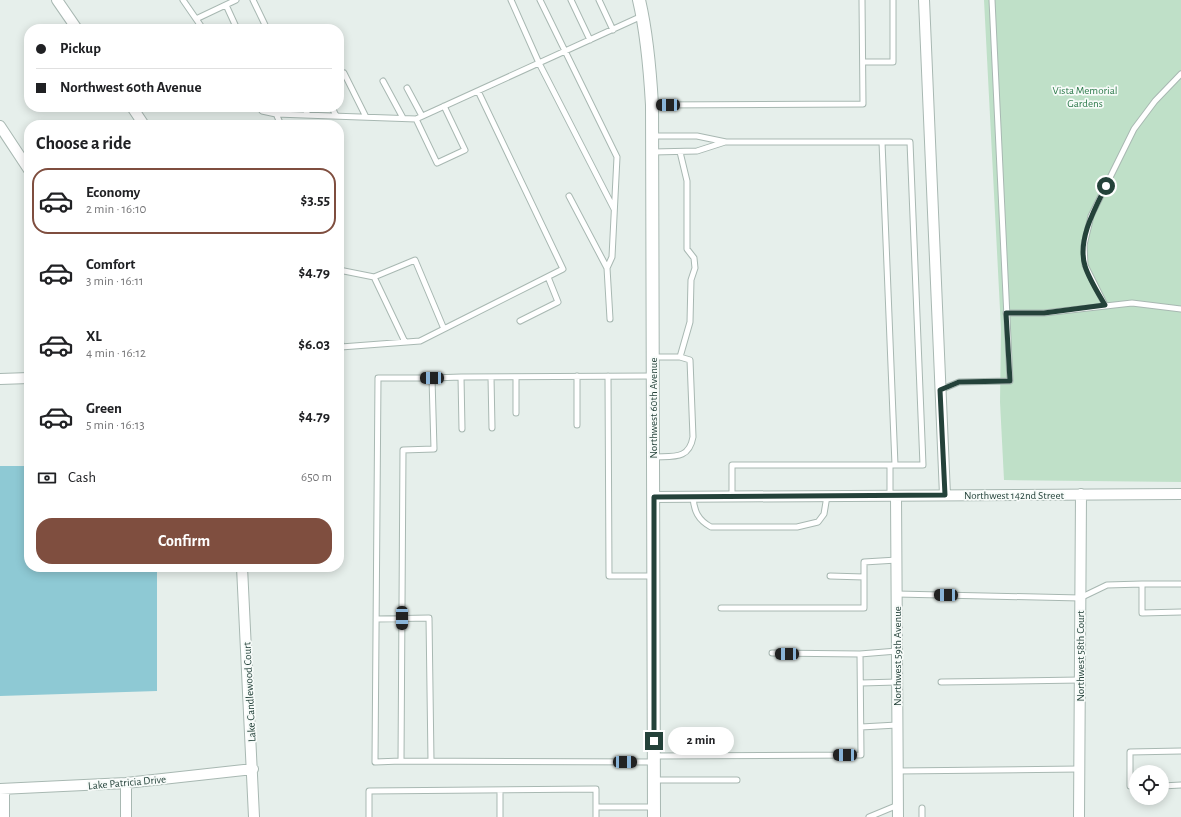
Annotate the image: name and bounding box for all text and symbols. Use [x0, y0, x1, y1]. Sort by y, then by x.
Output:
text: Pickup [60, 41, 101, 56]
text: Northwest 60th Avenue [60, 80, 201, 95]
park label: Vista Memorial Gardens [1053, 85, 1117, 109]
car [656, 99, 680, 111]
text: Choose a ride [36, 135, 131, 153]
route start [1097, 177, 1115, 195]
icon: car [38, 183, 74, 219]
text: Economy [86, 185, 140, 200]
text: $3.55 [300, 193, 330, 208]
text: 2 min · 16:10 [86, 203, 146, 216]
icon: car [38, 255, 74, 291]
text: Comfort [86, 257, 135, 272]
text: $4.79 [299, 265, 330, 280]
text: 3 min · 16:11 [86, 275, 144, 288]
icon: car [38, 327, 74, 363]
text: XL [86, 329, 102, 344]
text: $6.03 [298, 337, 330, 352]
text: 4 min · 16:12 [86, 347, 146, 360]
street label: Northwest 60th Avenue [648, 358, 659, 458]
car [420, 372, 444, 384]
icon: car [38, 399, 74, 435]
text: Green [86, 401, 122, 416]
text: $4.79 [299, 409, 330, 424]
text: 5 min · 16:13 [86, 419, 145, 432]
icon: cash [36, 467, 58, 489]
text: Cash [68, 470, 96, 485]
text: 650 m [301, 471, 332, 484]
street label: Northwest 142nd Street [964, 490, 1065, 501]
button: Confirm [36, 518, 332, 564]
car [934, 589, 958, 601]
car [396, 606, 408, 630]
street label: Northwest 59th Avenue [892, 606, 903, 706]
street label: Northwest 58th Court [1075, 610, 1086, 702]
street label: Lake Candlewood Court [241, 641, 258, 742]
car [775, 648, 799, 660]
callout: 2 min [668, 727, 734, 755]
route end [645, 732, 663, 750]
text: 2 min [687, 734, 715, 747]
car [833, 749, 857, 761]
car [613, 756, 637, 768]
map controls [1129, 765, 1169, 805]
button: locate [1129, 765, 1169, 805]
street label: Lake Patricia Drive [88, 774, 167, 791]

